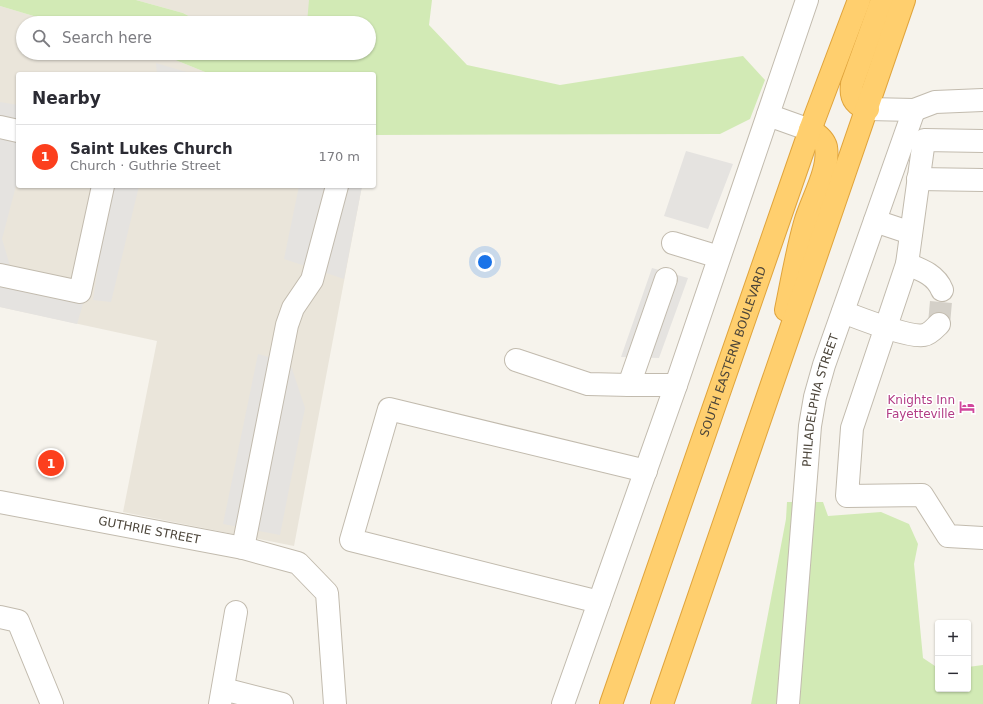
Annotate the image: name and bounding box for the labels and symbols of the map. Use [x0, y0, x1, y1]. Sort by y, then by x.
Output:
your location [475, 252, 495, 272]
street label: SOUTH EASTERN BOULEVARD [697, 265, 769, 439]
street label: PHILADELPHIA STREET [800, 331, 842, 467]
place label: Knights Inn Fayetteville [886, 393, 955, 421]
hotel icon: Knights Inn Fayetteville [958, 398, 976, 416]
pin: 1 [38, 448, 64, 478]
street label: GUTHRIE STREET [97, 514, 202, 547]

